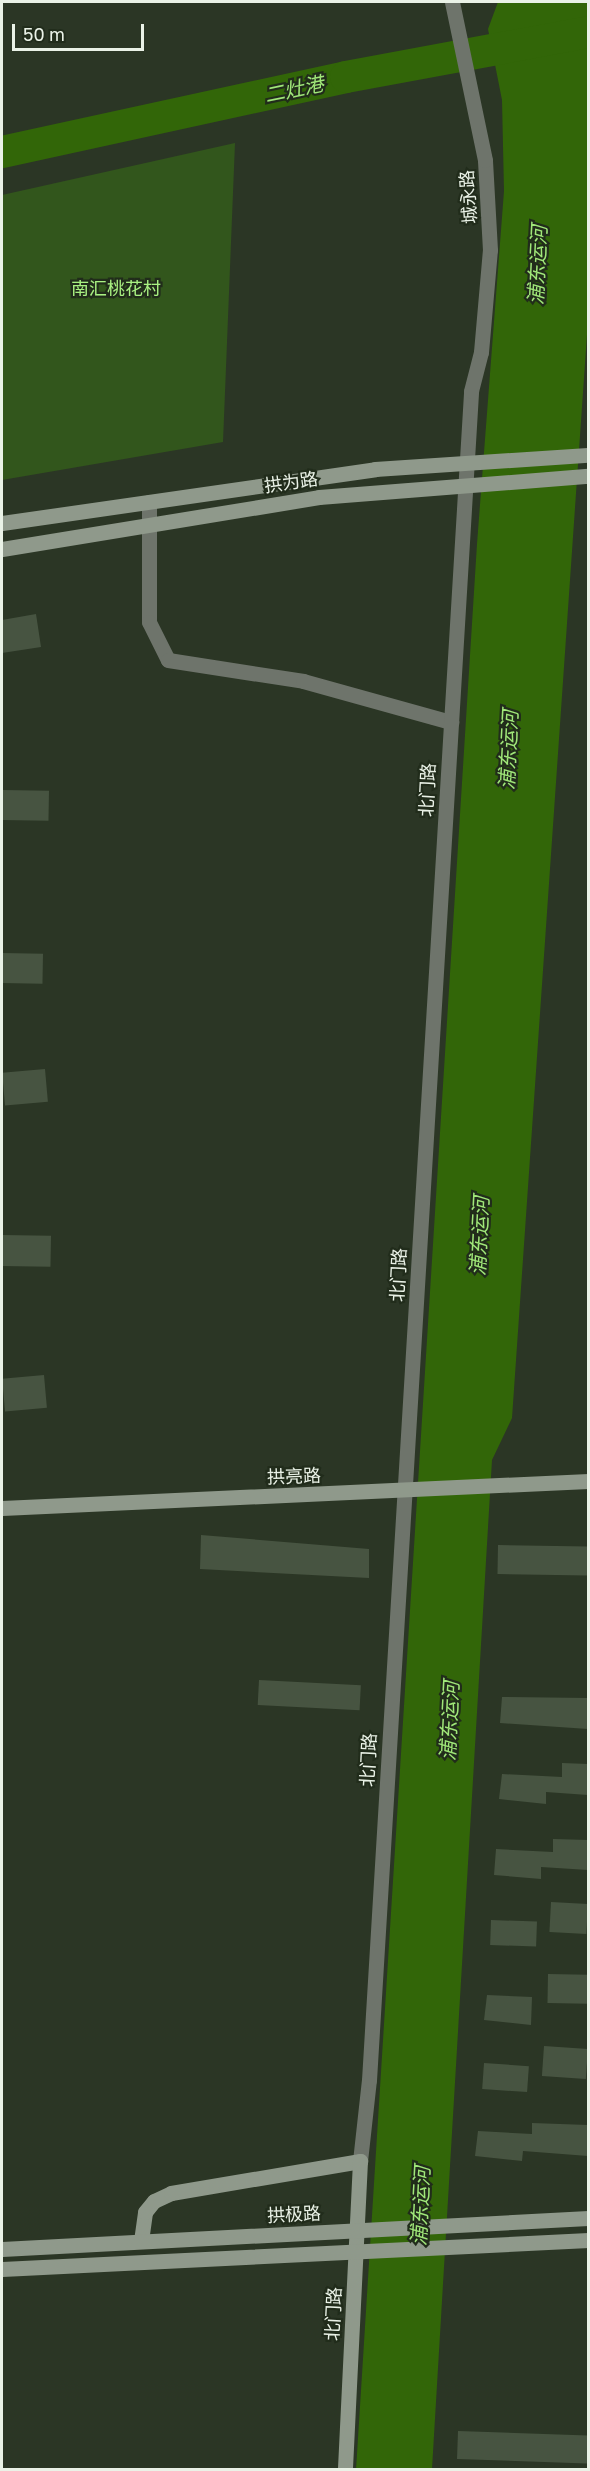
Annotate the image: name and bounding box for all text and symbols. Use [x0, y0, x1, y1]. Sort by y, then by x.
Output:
scale bar [15, 12, 147, 50]
text: 50 m [23, 23, 65, 45]
water label: 二灶港 [262, 71, 326, 107]
street label: 城永路 [455, 169, 481, 225]
water label: 浦东运河 [523, 224, 551, 306]
park label: 南汇桃花村 [71, 277, 161, 299]
street label: 拱为路 [263, 468, 319, 496]
water label: 浦东运河 [494, 709, 522, 791]
street label: 北门路 [415, 762, 439, 818]
water label: 浦东运河 [465, 1195, 493, 1277]
street label: 北门路 [386, 1247, 410, 1303]
street label: 拱亮路 [267, 1464, 321, 1488]
water label: 浦东运河 [435, 1680, 463, 1762]
street label: 北门路 [356, 1732, 380, 1788]
water label: 浦东运河 [406, 2165, 434, 2247]
street label: 拱极路 [266, 2202, 322, 2226]
street label: 北门路 [321, 2286, 345, 2342]

